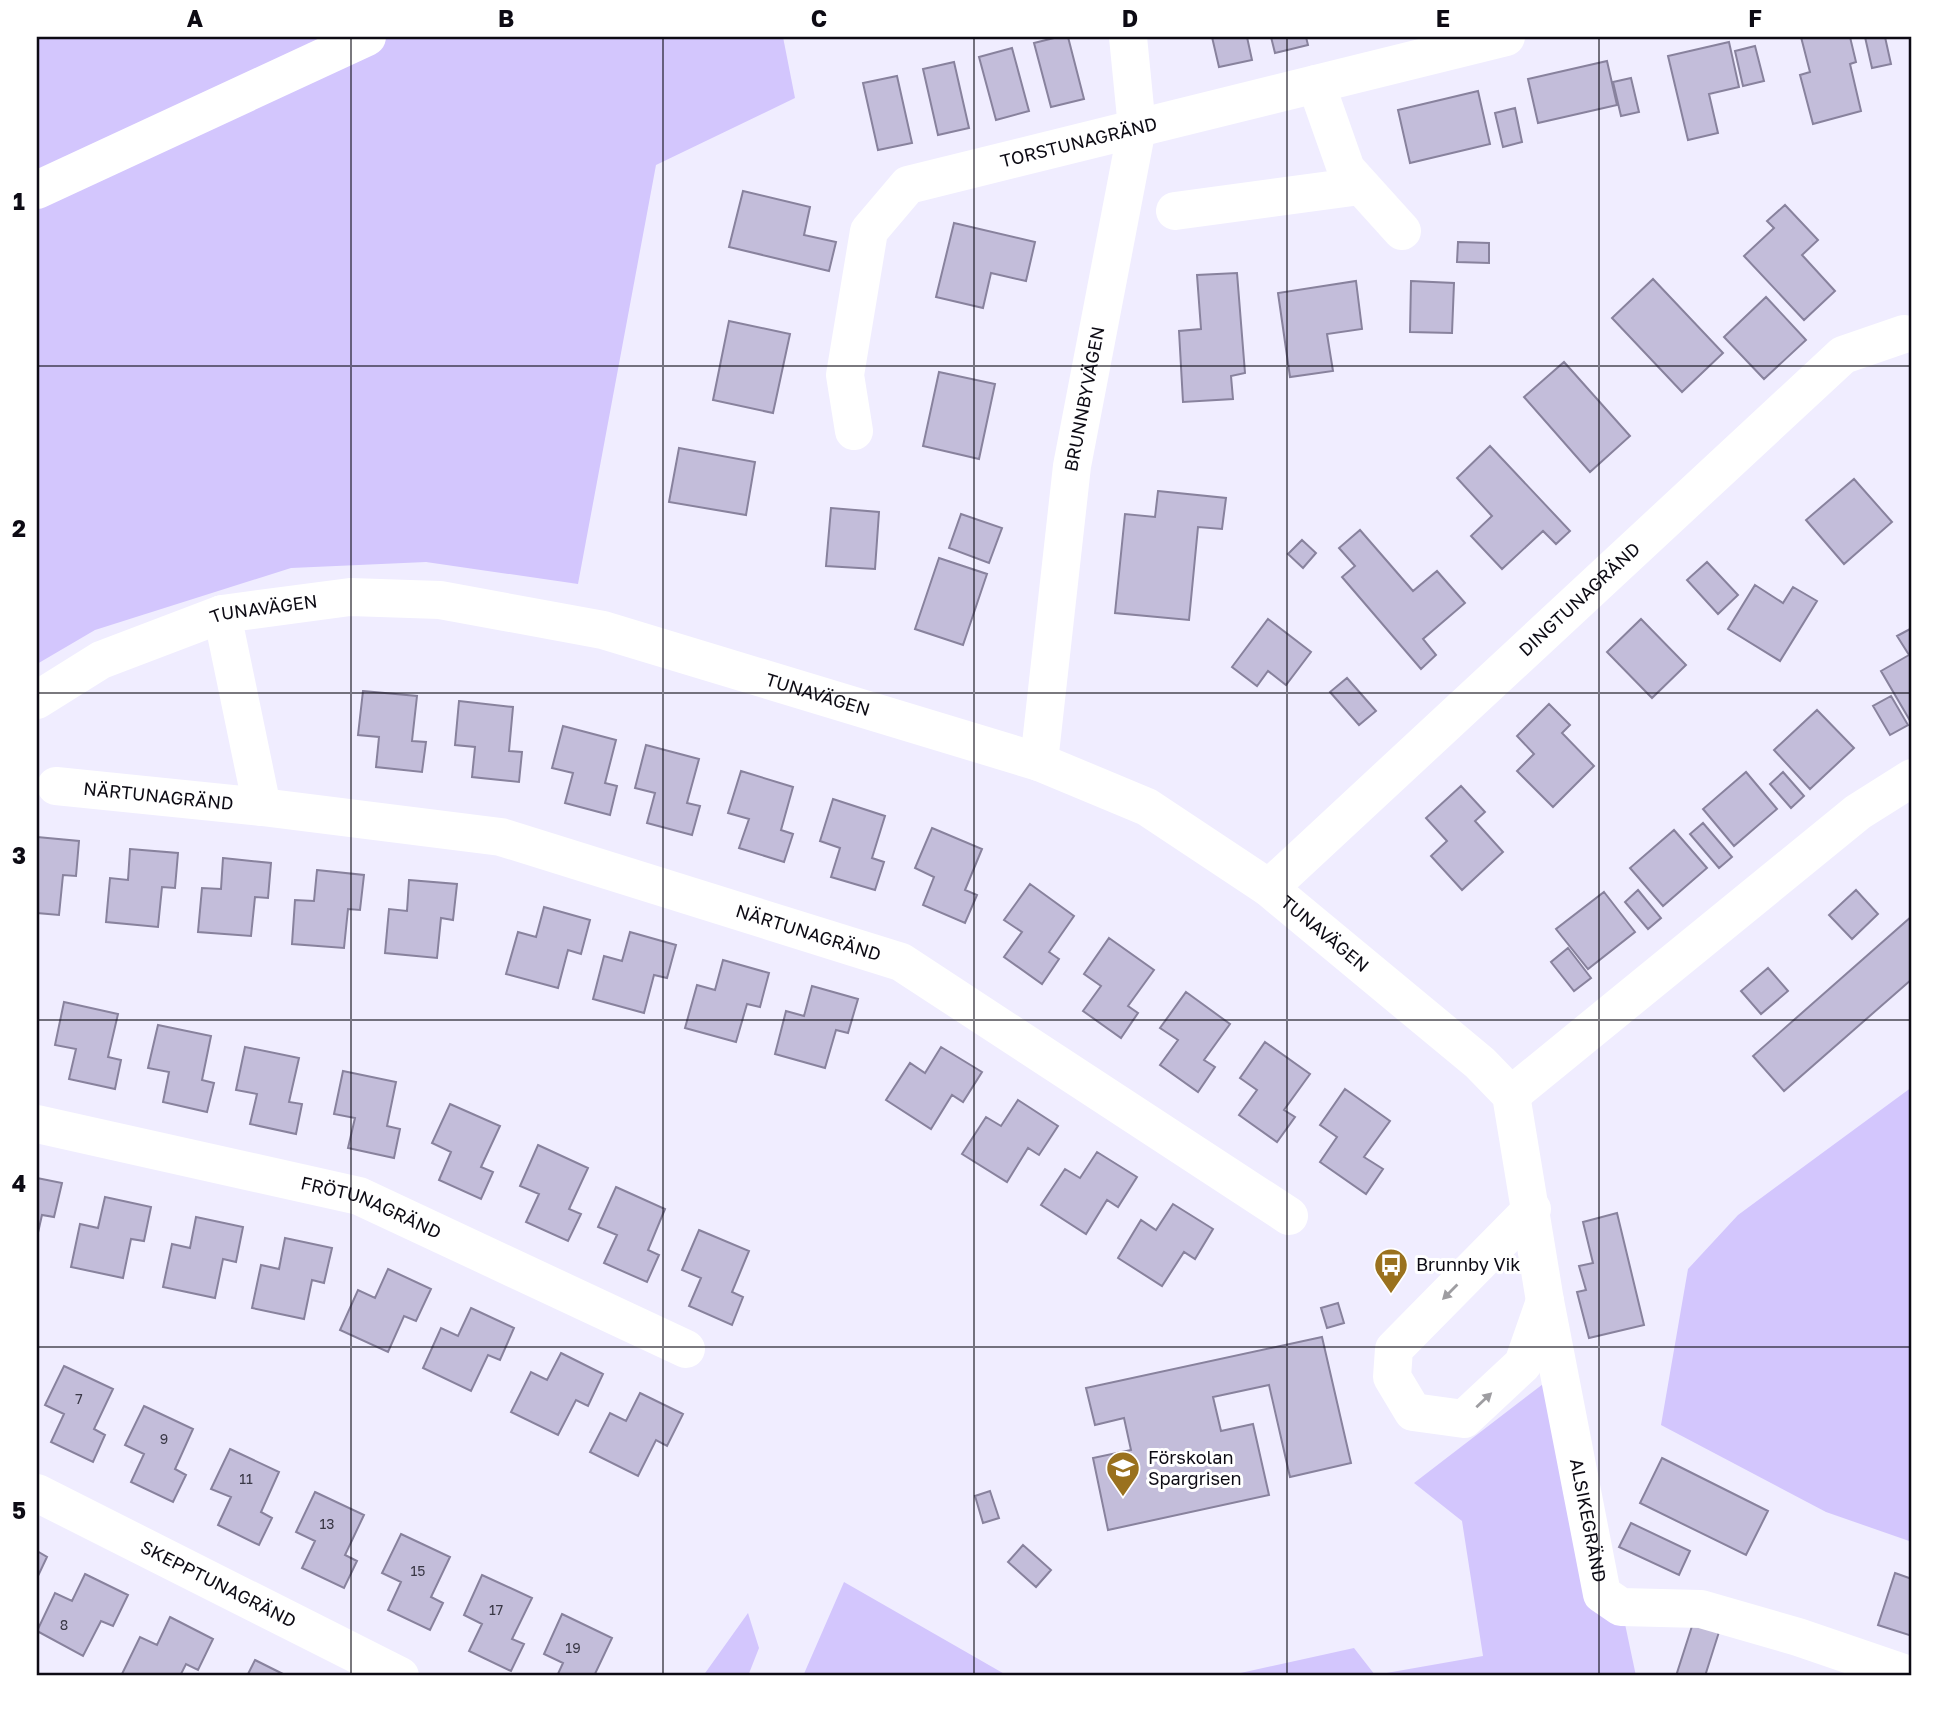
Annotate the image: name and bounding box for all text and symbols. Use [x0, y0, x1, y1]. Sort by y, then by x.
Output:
text: A [187, 4, 204, 32]
text: B [498, 4, 514, 32]
text: C [811, 4, 827, 32]
text: D [1122, 4, 1138, 32]
text: E [1436, 4, 1450, 32]
text: F [1748, 4, 1762, 32]
street label: TORSTUNAGRÄND [998, 112, 1159, 172]
text: 1 [13, 187, 25, 215]
street label: BRUNNBYVÄGEN [1059, 324, 1109, 473]
text: 2 [12, 514, 26, 542]
street label: DINGTUNAGRÄND [1514, 537, 1644, 660]
street label: TUNAVÄGEN [207, 589, 319, 628]
street label: TUNAVÄGEN [763, 668, 873, 720]
street label: NÄRTUNAGRÄND [82, 777, 235, 814]
text: 3 [12, 841, 26, 869]
street label: TUNAVÄGEN [1277, 890, 1374, 976]
street label: NÄRTUNAGRÄND [733, 899, 884, 965]
text: 4 [12, 1169, 26, 1197]
street label: FRÖTUNAGRÄND [299, 1171, 445, 1243]
bus stop icon: Brunnby Vik [1372, 1246, 1410, 1295]
place label: Brunnby Vik [1416, 1253, 1520, 1275]
one-way arrow [1441, 1284, 1458, 1301]
house number: 7 [75, 1390, 83, 1407]
one-way arrow [1475, 1393, 1492, 1409]
house number: 9 [160, 1430, 168, 1447]
place label: Förskolan Spargrisen [1148, 1446, 1242, 1489]
school or university icon: Förskolan Spargrisen [1104, 1449, 1142, 1498]
street label: ALSIKEGRÄND [1566, 1457, 1612, 1584]
house number: 11 [239, 1470, 253, 1487]
text: 5 [12, 1496, 26, 1524]
house number: 13 [320, 1515, 334, 1532]
street label: SKEPPTUNAGRÄND [137, 1535, 300, 1632]
house number: 15 [411, 1562, 425, 1579]
house number: 17 [489, 1601, 503, 1618]
house number: 8 [60, 1616, 68, 1633]
house number: 19 [565, 1639, 581, 1656]

